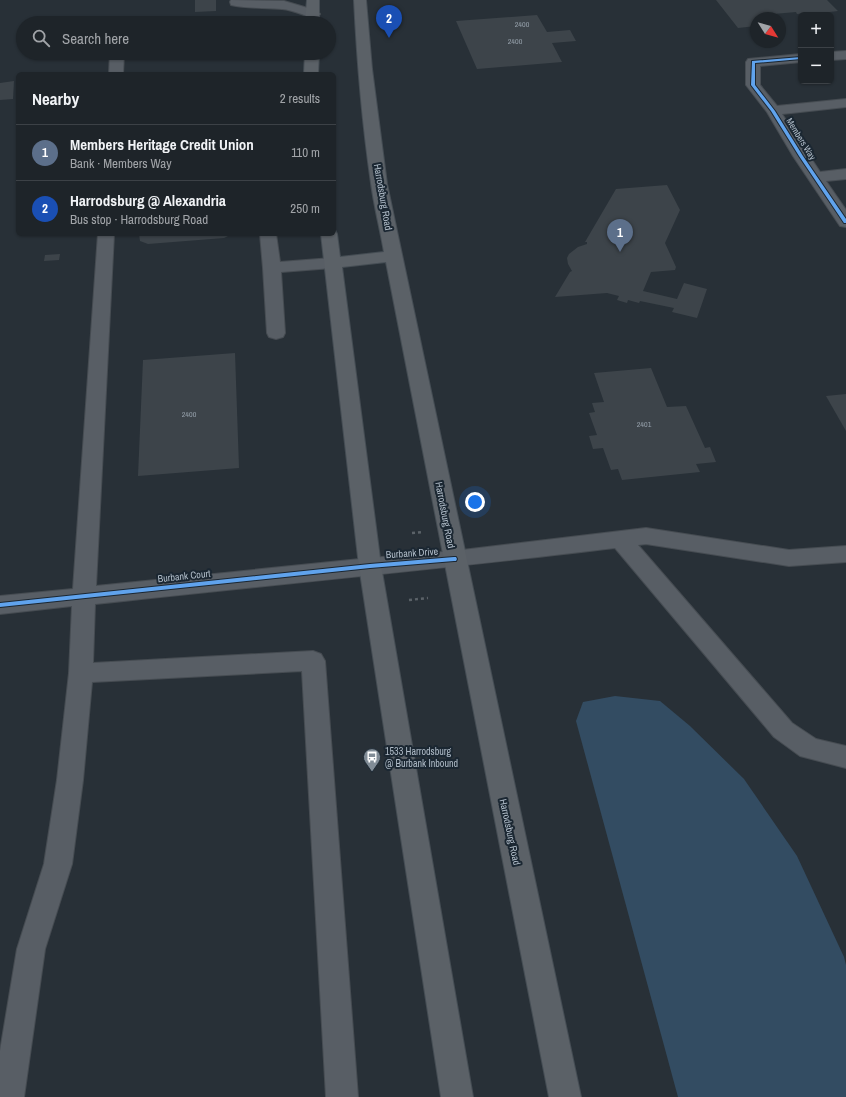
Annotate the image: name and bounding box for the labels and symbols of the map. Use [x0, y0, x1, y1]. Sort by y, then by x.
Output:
pin: 2 [376, 5, 402, 38]
north arrow [750, 12, 786, 48]
house number: 2400 [515, 19, 530, 29]
house number: 2400 [508, 36, 523, 46]
street label: Members Way [783, 116, 819, 162]
street label: Harrodsburg Road [371, 163, 395, 231]
pin: 1 [607, 219, 633, 252]
house number: 2400 [182, 409, 197, 419]
house number: 2401 [637, 419, 652, 429]
street label: Harrodsburg Road [432, 481, 458, 549]
your location [465, 492, 485, 512]
street label: Burbank Drive [385, 545, 439, 561]
street label: Burbank Court [157, 567, 212, 585]
place label: 1533 Harrodsburg @ Burbank Inbound [385, 745, 458, 770]
bus stop icon: 1533 Harrodsburg @ Burbank Inbound [362, 747, 382, 772]
street label: Harrodsburg Road [497, 798, 523, 866]

